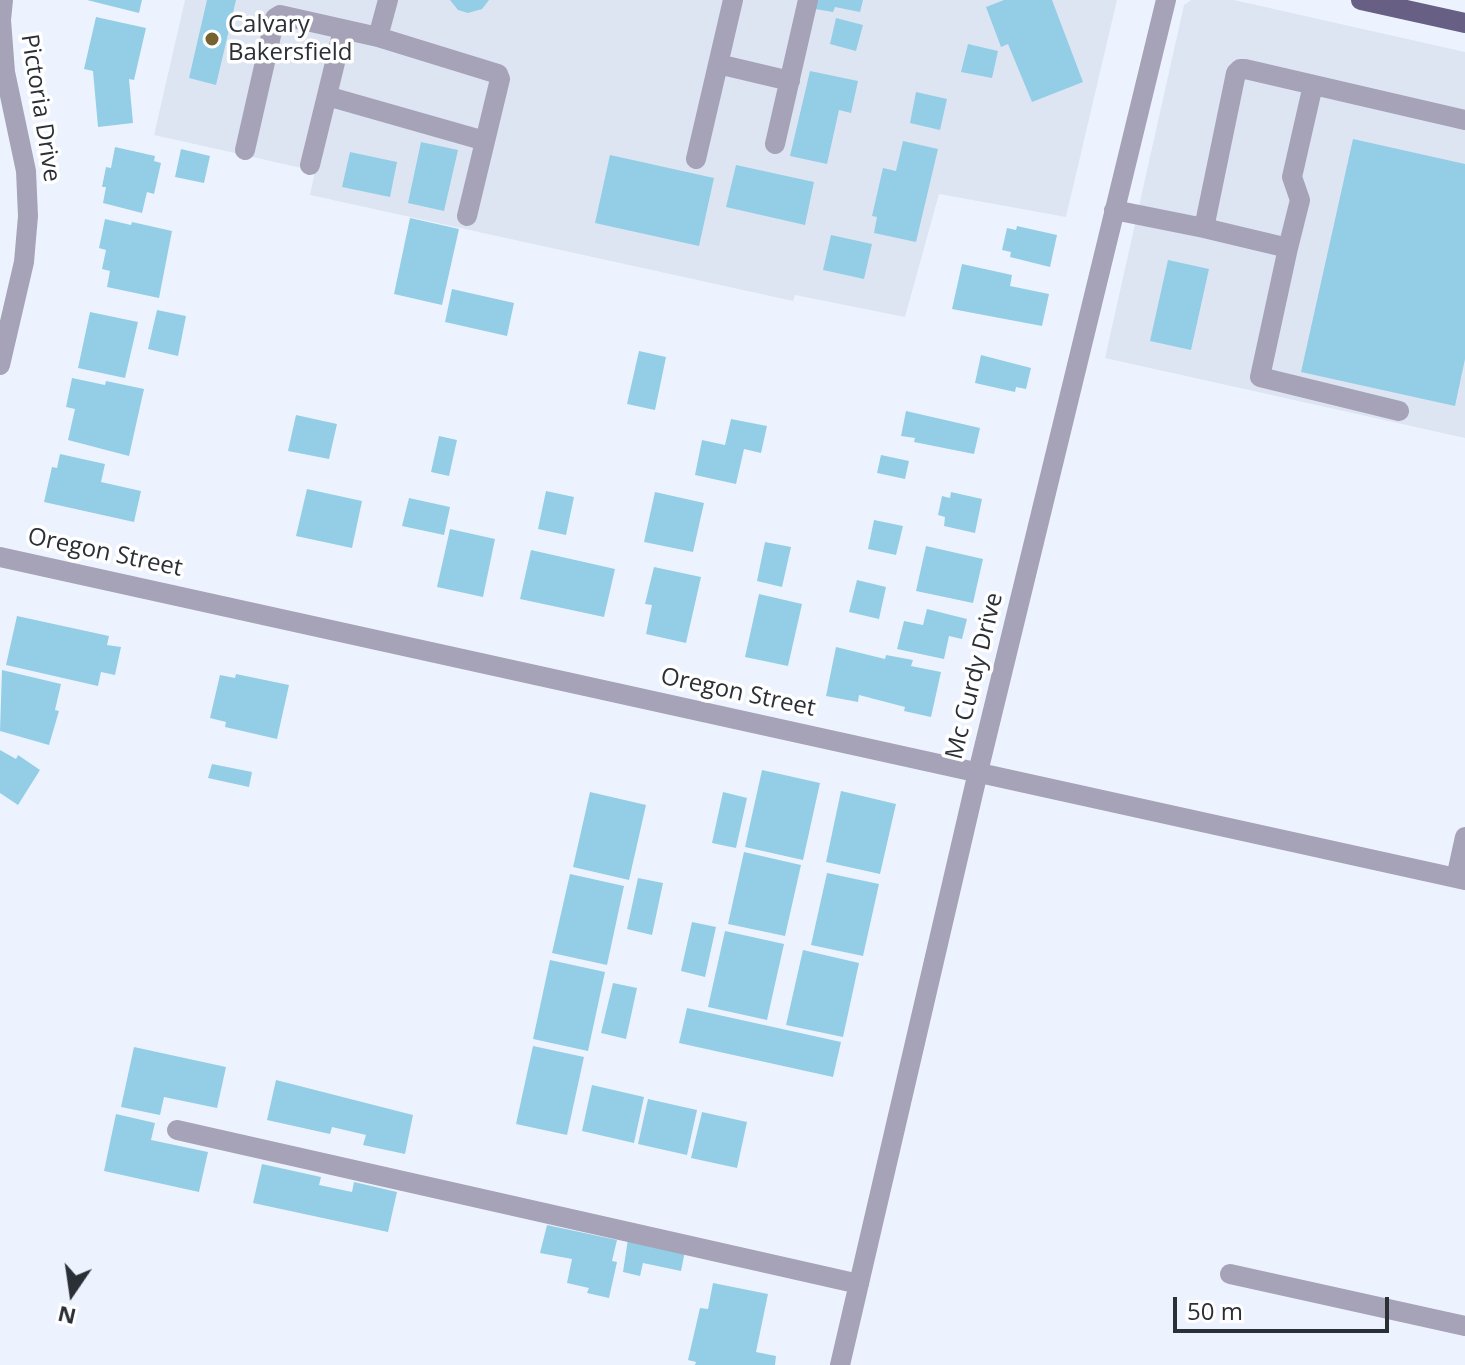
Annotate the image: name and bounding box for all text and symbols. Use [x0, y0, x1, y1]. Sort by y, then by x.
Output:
place label: Calvary Bakersfield [228, 11, 353, 67]
marker: Calvary Bakersfield [203, 30, 221, 48]
street label: Pictoria Drive [14, 32, 66, 184]
street label: Oregon Street [25, 523, 185, 583]
street label: Mc Curdy Drive [940, 590, 1010, 762]
street label: Oregon Street [658, 663, 818, 723]
north arrow [32, 1253, 112, 1333]
scale bar [1177, 1281, 1393, 1331]
text: 50 m [1187, 1294, 1243, 1327]
text: N [55, 1300, 79, 1333]

